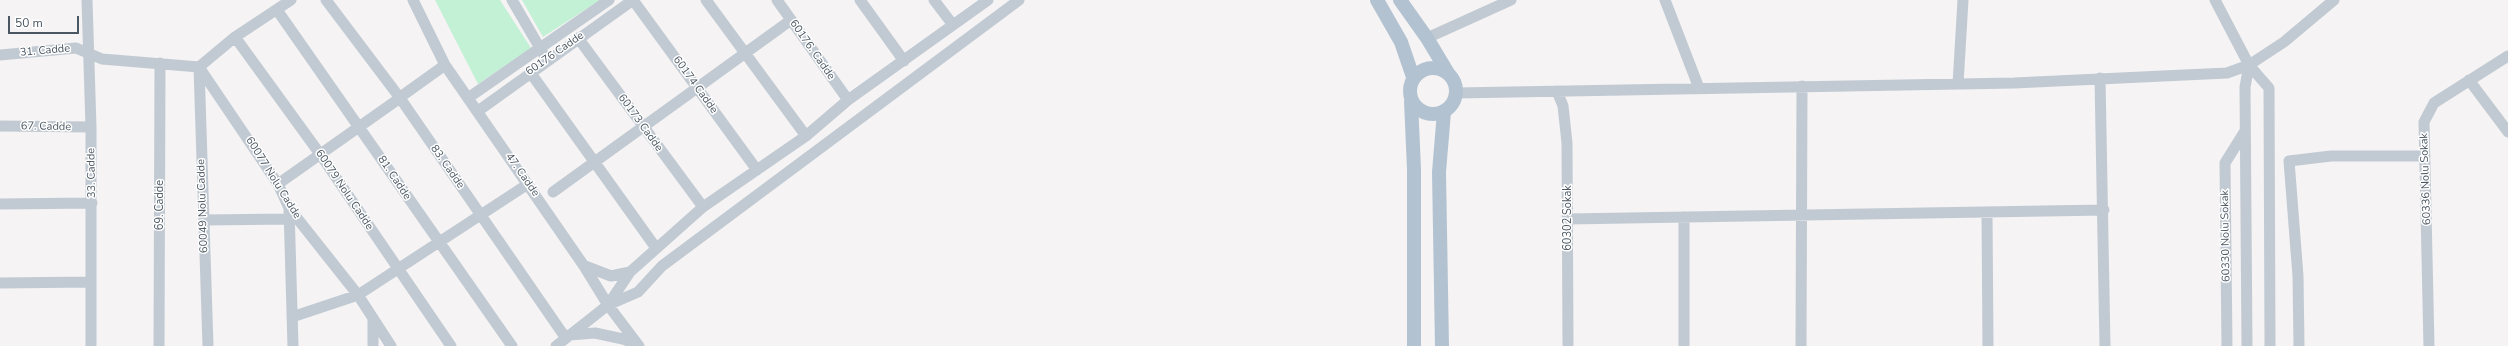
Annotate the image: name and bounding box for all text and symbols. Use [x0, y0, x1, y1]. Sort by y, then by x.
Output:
scale bar [10, 8, 81, 34]
text: 50 m [15, 15, 43, 31]
street label: 60176. Cadde [786, 18, 838, 82]
street label: 60176 Cadde [524, 29, 586, 79]
street label: 31. Cadde [19, 42, 71, 60]
street label: 60174 Cadde [670, 54, 720, 116]
street label: 60173 Cadde [615, 92, 665, 154]
street label: 67. Cadde [21, 120, 71, 134]
street label: 60336 Nolu Sokak [2418, 133, 2434, 225]
street label: 60077 Nolu Cadde [242, 135, 304, 221]
street label: 83. Cadde [427, 143, 467, 191]
street label: 60079 Nolu Cadde [312, 147, 376, 233]
street label: 33. Cadde [85, 148, 99, 198]
street label: 47. Cadde [502, 151, 542, 199]
street label: 81. Cadde [374, 153, 414, 203]
street label: 60049 Nolu Cadde [195, 159, 211, 253]
street label: 69. Cadde [153, 180, 167, 230]
street label: 60302 Sokak [1561, 185, 1575, 251]
street label: 60330 Nolu Sokak [2219, 190, 2233, 282]

